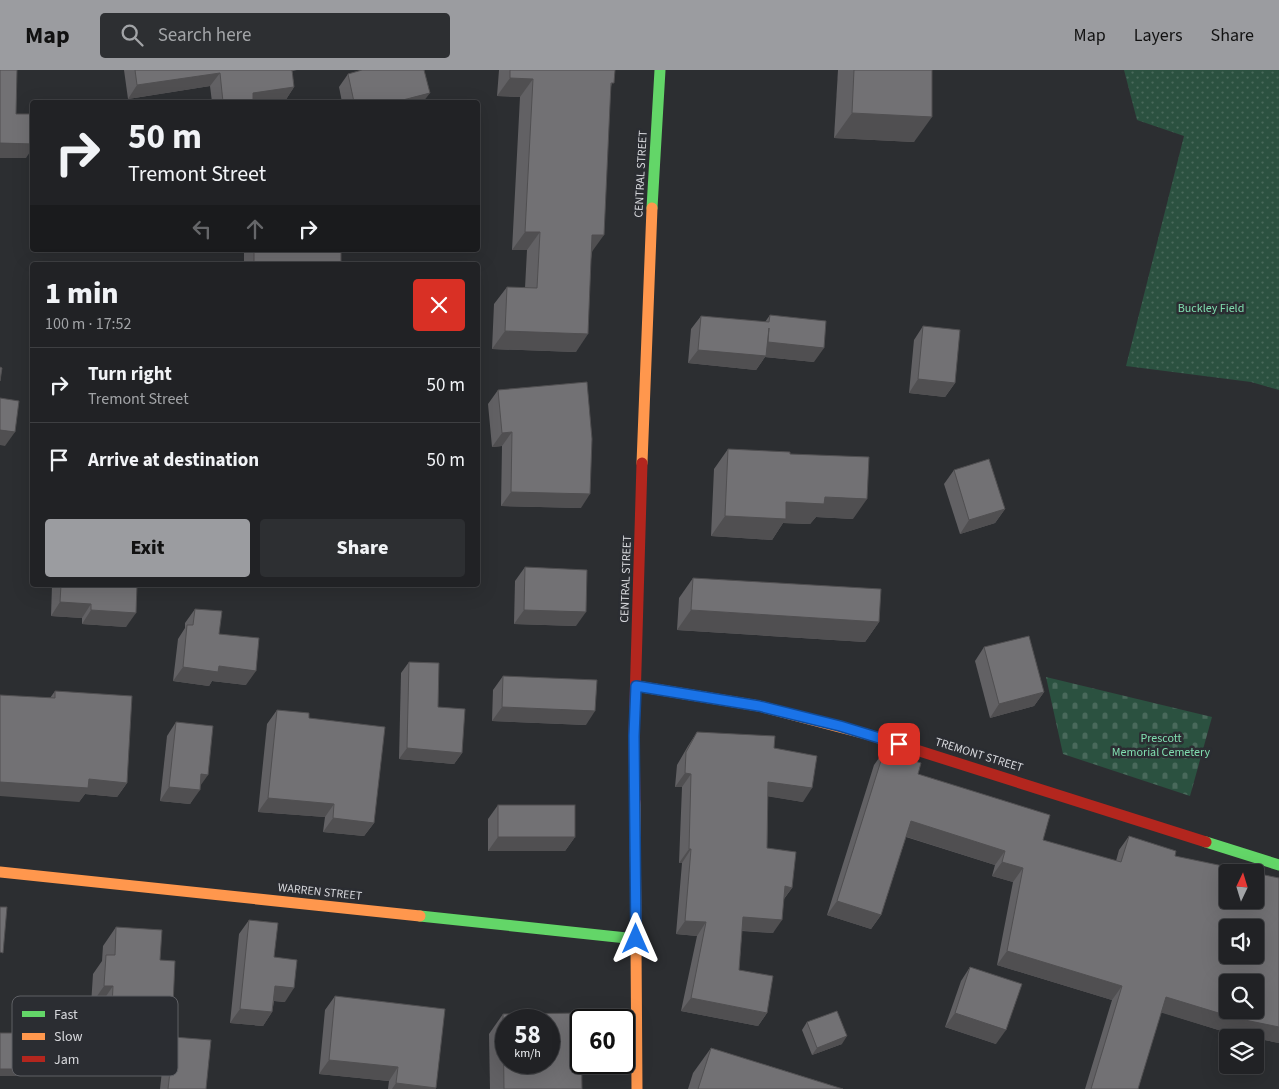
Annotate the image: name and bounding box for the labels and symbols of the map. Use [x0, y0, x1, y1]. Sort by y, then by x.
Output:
street label: CENTRAL STREET [630, 129, 652, 218]
park label: Buckley Field [1178, 300, 1244, 317]
street label: CENTRAL STREET [616, 534, 636, 623]
pin [878, 723, 920, 765]
park label: Prescott Memorial Cemetery [1112, 730, 1211, 761]
street label: TREMONT STREET [933, 734, 1026, 777]
north arrow [1219, 864, 1264, 909]
street label: WARREN STREET [277, 879, 364, 905]
position arrow [609, 912, 661, 964]
legend [12, 996, 178, 1076]
text: Fast [54, 1005, 78, 1025]
speed limit sign: 60 [570, 1009, 635, 1074]
text: Slow [54, 1027, 83, 1047]
text: Jam [54, 1050, 79, 1070]

